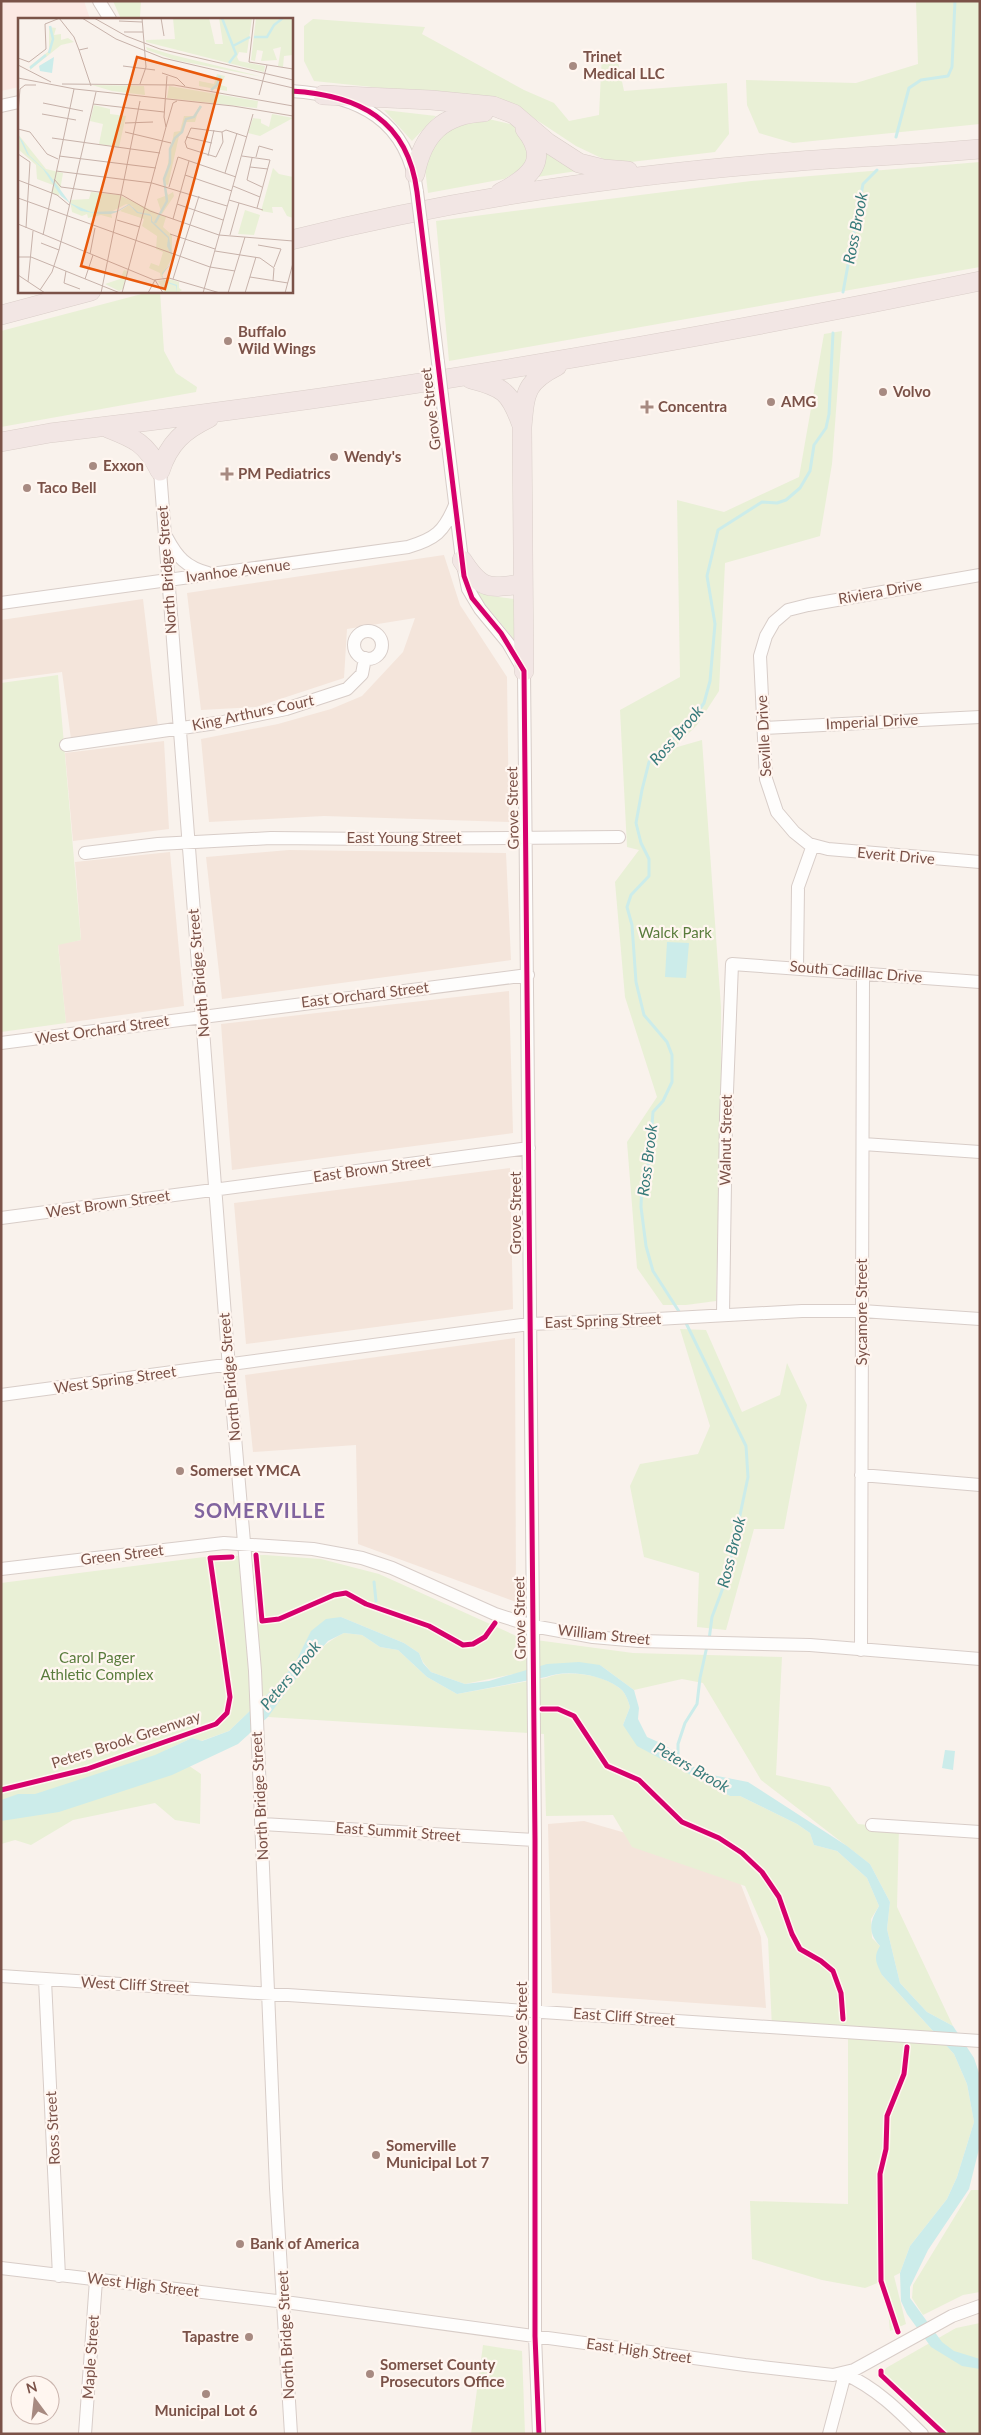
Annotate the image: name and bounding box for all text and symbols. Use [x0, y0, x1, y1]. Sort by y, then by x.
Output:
inset map [18, 18, 292, 292]
place label: Trinet Medical LLC [583, 47, 665, 82]
marker: Trinet Medical LLC [567, 60, 579, 72]
water label: Ross Brook [838, 190, 871, 265]
place label: Buffalo Wild Wings [238, 322, 316, 357]
marker: Buffalo Wild Wings [222, 335, 234, 347]
street label: Grove Street [416, 366, 444, 451]
place label: Volvo [892, 382, 931, 400]
marker: Volvo [877, 386, 889, 398]
place label: AMG [780, 392, 817, 410]
marker: AMG [765, 396, 777, 408]
place label: Concentra [658, 397, 727, 415]
marker: Concentra [640, 400, 654, 414]
place label: Wendy's [344, 447, 402, 465]
marker: Wendy's [328, 451, 340, 463]
place label: Exxon [103, 456, 144, 474]
marker: Exxon [87, 460, 99, 472]
place label: PM Pediatrics [238, 464, 331, 482]
marker: PM Pediatrics [220, 467, 234, 481]
place label: Taco Bell [37, 478, 97, 496]
marker: Taco Bell [21, 482, 33, 494]
street label: North Bridge Street [152, 505, 179, 635]
street label: Ivanhoe Avenue [185, 555, 291, 585]
street label: Riviera Drive [837, 575, 923, 607]
street label: King Arthurs Court [190, 690, 316, 734]
street label: Seville Drive [752, 695, 774, 777]
water label: Ross Brook [645, 701, 707, 768]
street label: Imperial Drive [825, 710, 919, 732]
street label: Grove Street [502, 766, 522, 850]
street label: East Young Street [346, 828, 462, 846]
street label: Everit Drive [857, 843, 936, 867]
street label: North Bridge Street [183, 908, 213, 1038]
park label: Walck Park [638, 923, 712, 941]
street label: South Cadillac Drive [789, 956, 923, 986]
street label: East Orchard Street [300, 977, 430, 1011]
street label: West Orchard Street [34, 1011, 171, 1047]
street label: Walnut Street [715, 1094, 735, 1186]
water label: Ross Brook [633, 1122, 660, 1197]
street label: East Brown Street [312, 1151, 432, 1185]
street label: Grove Street [506, 1171, 524, 1255]
street label: West Brown Street [45, 1185, 172, 1221]
street label: Sycamore Street [852, 1258, 870, 1366]
street label: East Spring Street [544, 1309, 662, 1331]
street label: North Bridge Street [214, 1312, 244, 1442]
street label: West Spring Street [53, 1361, 178, 1396]
place label: Somerset YMCA [190, 1461, 301, 1479]
marker: Somerset YMCA [174, 1465, 186, 1477]
district label: SOMERVILLE [194, 1498, 326, 1522]
water label: Ross Brook [713, 1514, 749, 1589]
street label: Green Street [79, 1540, 165, 1568]
street label: Grove Street [509, 1576, 529, 1660]
street label: William Street [557, 1620, 652, 1648]
water label: Peters Brook [255, 1636, 324, 1713]
park label: Carol Pager Athletic Complex [40, 1648, 154, 1683]
street label: Peters Brook Greenway [49, 1706, 203, 1772]
street label: North Bridge Street [247, 1731, 271, 1861]
water label: Peters Brook [651, 1737, 734, 1796]
street label: East Summit Street [335, 1818, 462, 1844]
street label: West Cliff Street [80, 1972, 190, 1996]
street label: Grove Street [512, 1981, 530, 2065]
street label: East Cliff Street [573, 2003, 676, 2029]
street label: Ross Street [41, 2090, 63, 2165]
place label: Somerville Municipal Lot 7 [386, 2136, 489, 2171]
marker: Somerville Municipal Lot 7 [370, 2149, 382, 2161]
place label: Bank of America [250, 2234, 359, 2252]
marker: Bank of America [234, 2238, 246, 2250]
street label: West High Street [86, 2268, 201, 2300]
street label: North Bridge Street [273, 2270, 297, 2400]
street label: Maple Street [78, 2314, 102, 2400]
place label: Tapastre [182, 2327, 239, 2345]
marker: Tapastre [243, 2331, 255, 2343]
street label: East High Street [585, 2334, 694, 2366]
place label: Somerset County Prosecutors Office [380, 2355, 504, 2390]
marker: Somerset County Prosecutors Office [364, 2368, 376, 2380]
north arrow [10, 2375, 60, 2425]
text: N [24, 2377, 39, 2397]
marker: Municipal Lot 6 [200, 2388, 212, 2400]
place label: Municipal Lot 6 [154, 2401, 258, 2419]

